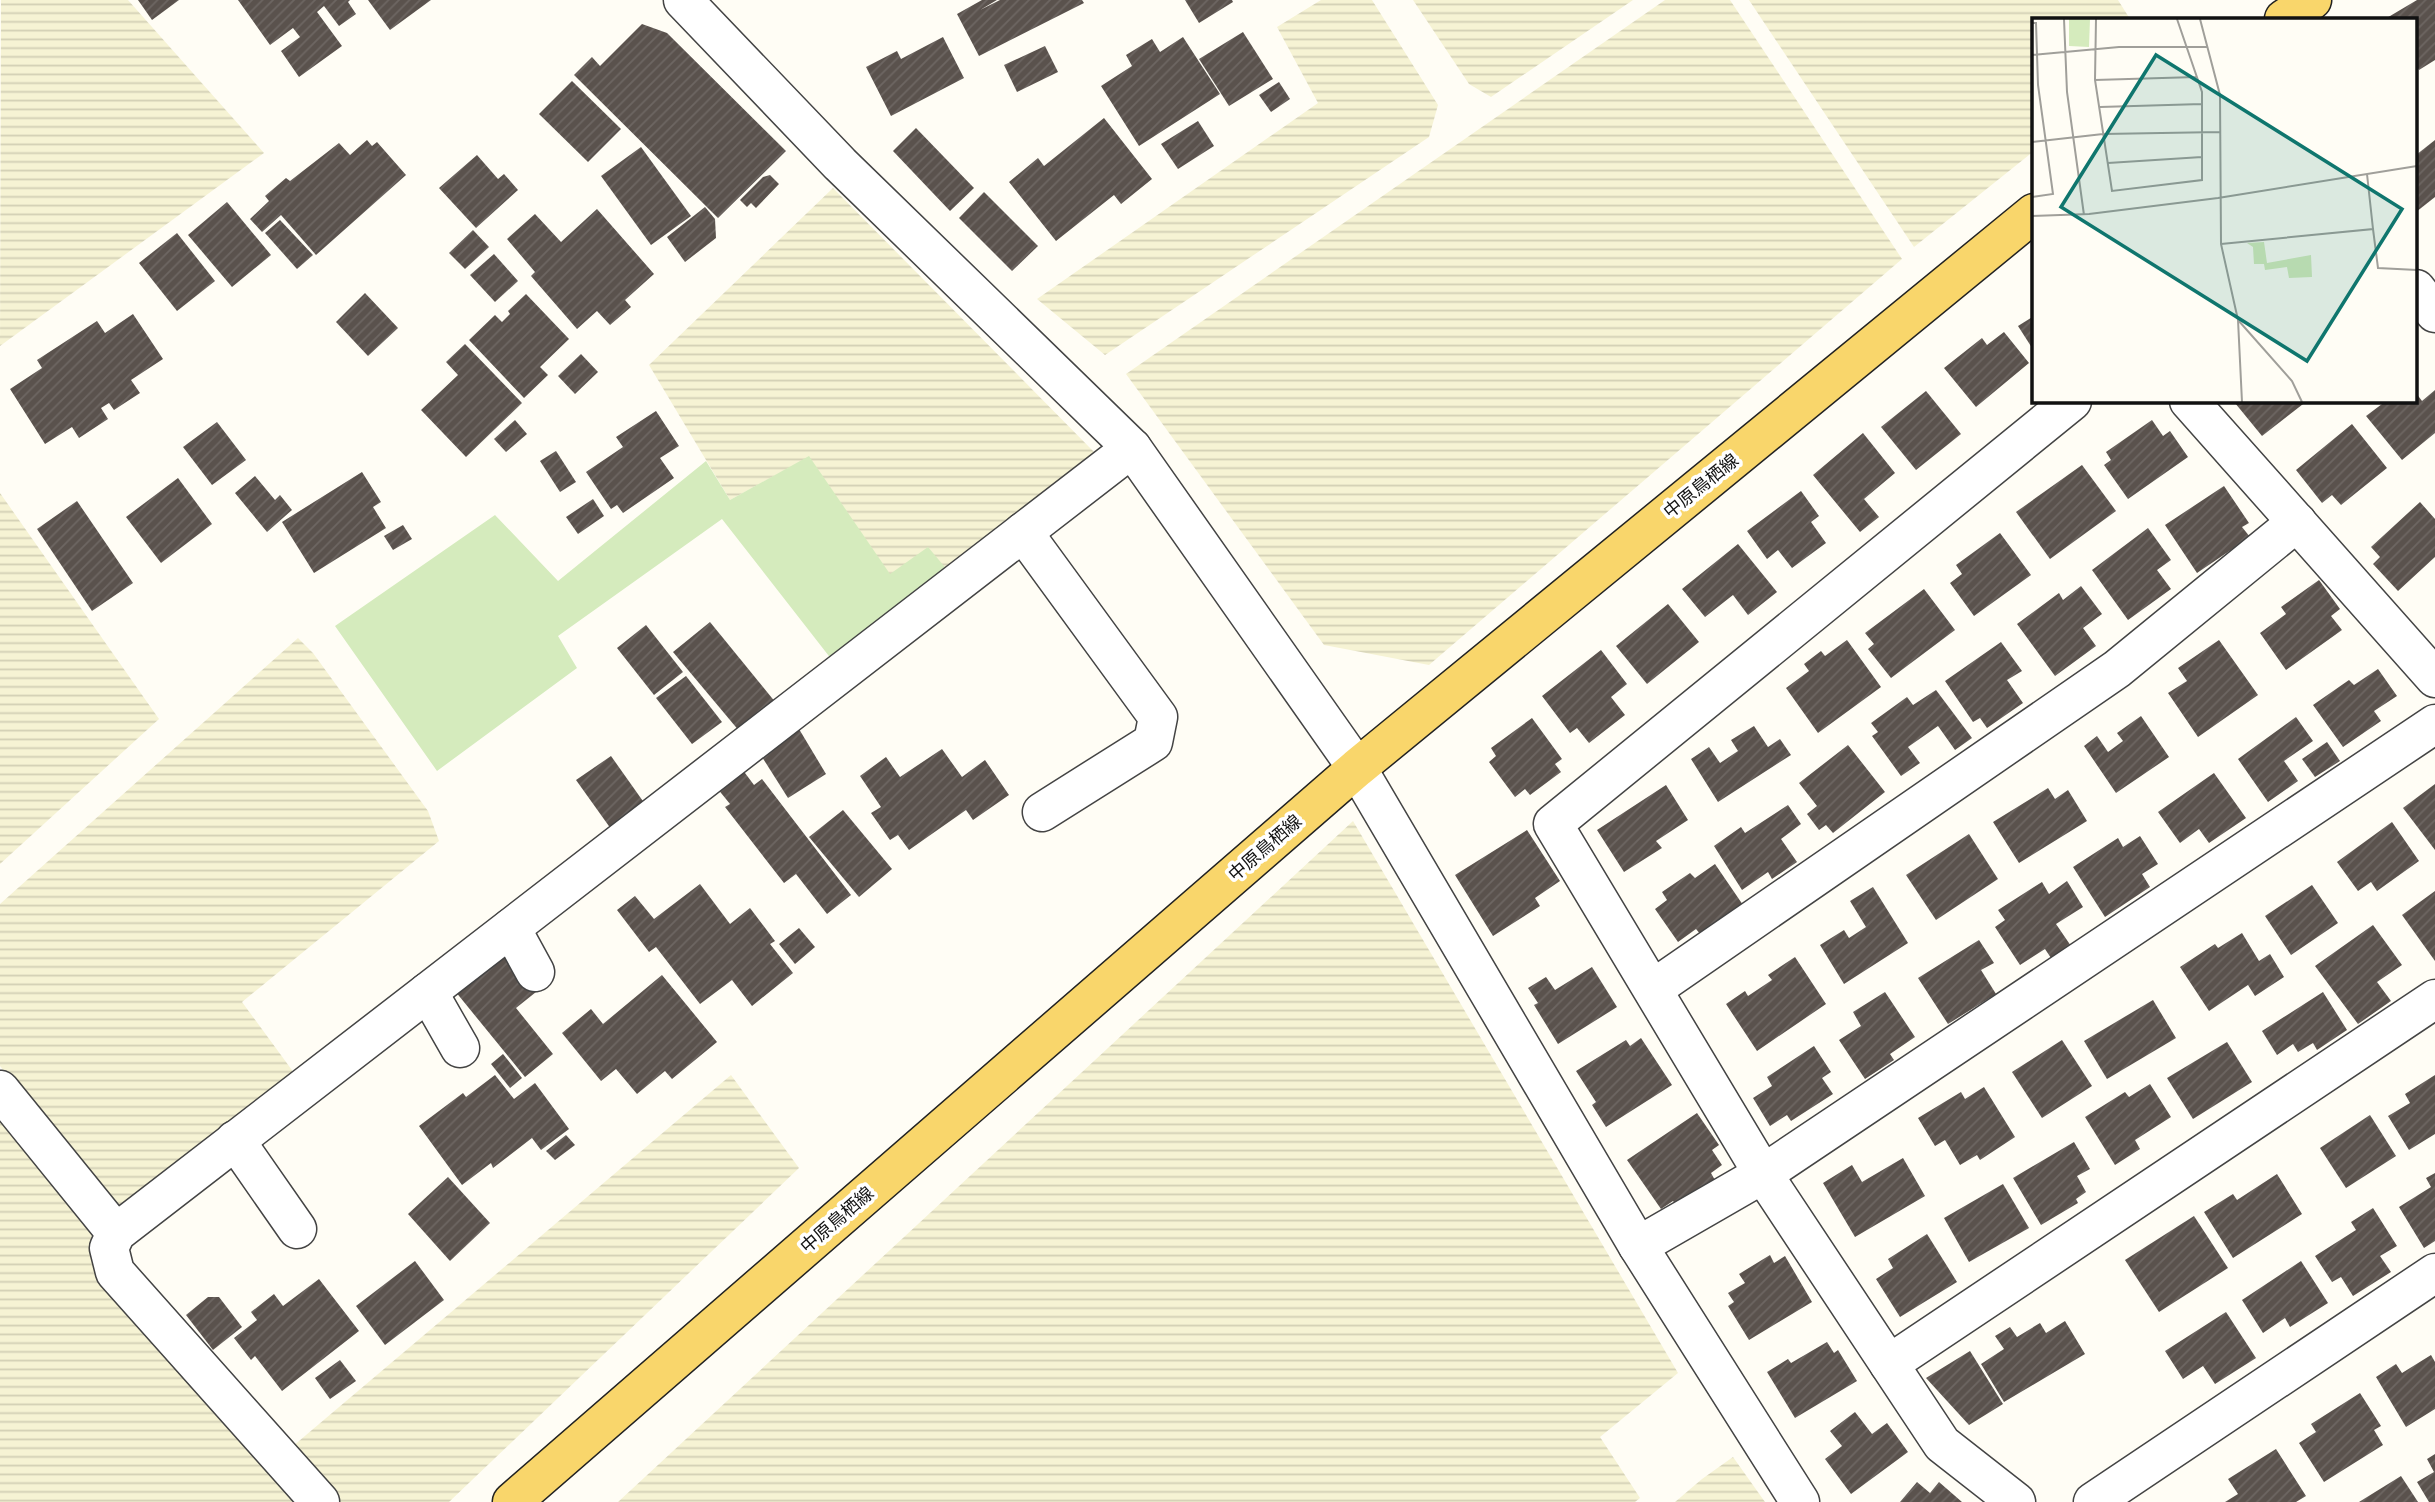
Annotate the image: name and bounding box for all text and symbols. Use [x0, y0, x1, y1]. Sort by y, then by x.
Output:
inset map [2032, 18, 2418, 402]
street label: 中原鳥栖線 [1658, 448, 1743, 523]
street label: 中原鳥栖線 [1223, 809, 1306, 886]
street label: 中原鳥栖線 [795, 1181, 878, 1258]

